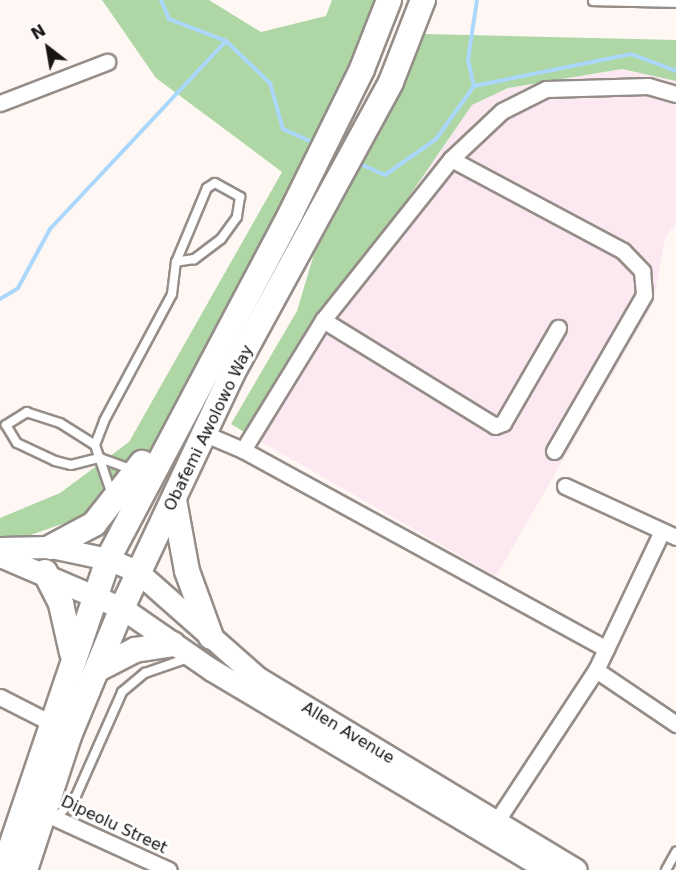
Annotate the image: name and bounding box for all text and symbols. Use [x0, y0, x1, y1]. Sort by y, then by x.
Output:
north arrow [18, 18, 78, 78]
text: N [28, 21, 49, 44]
street label: Obafemi Awolowo Way [160, 342, 258, 514]
street label: Allen Avenue [298, 698, 398, 768]
street label: Dipeolu Street [58, 792, 170, 858]

